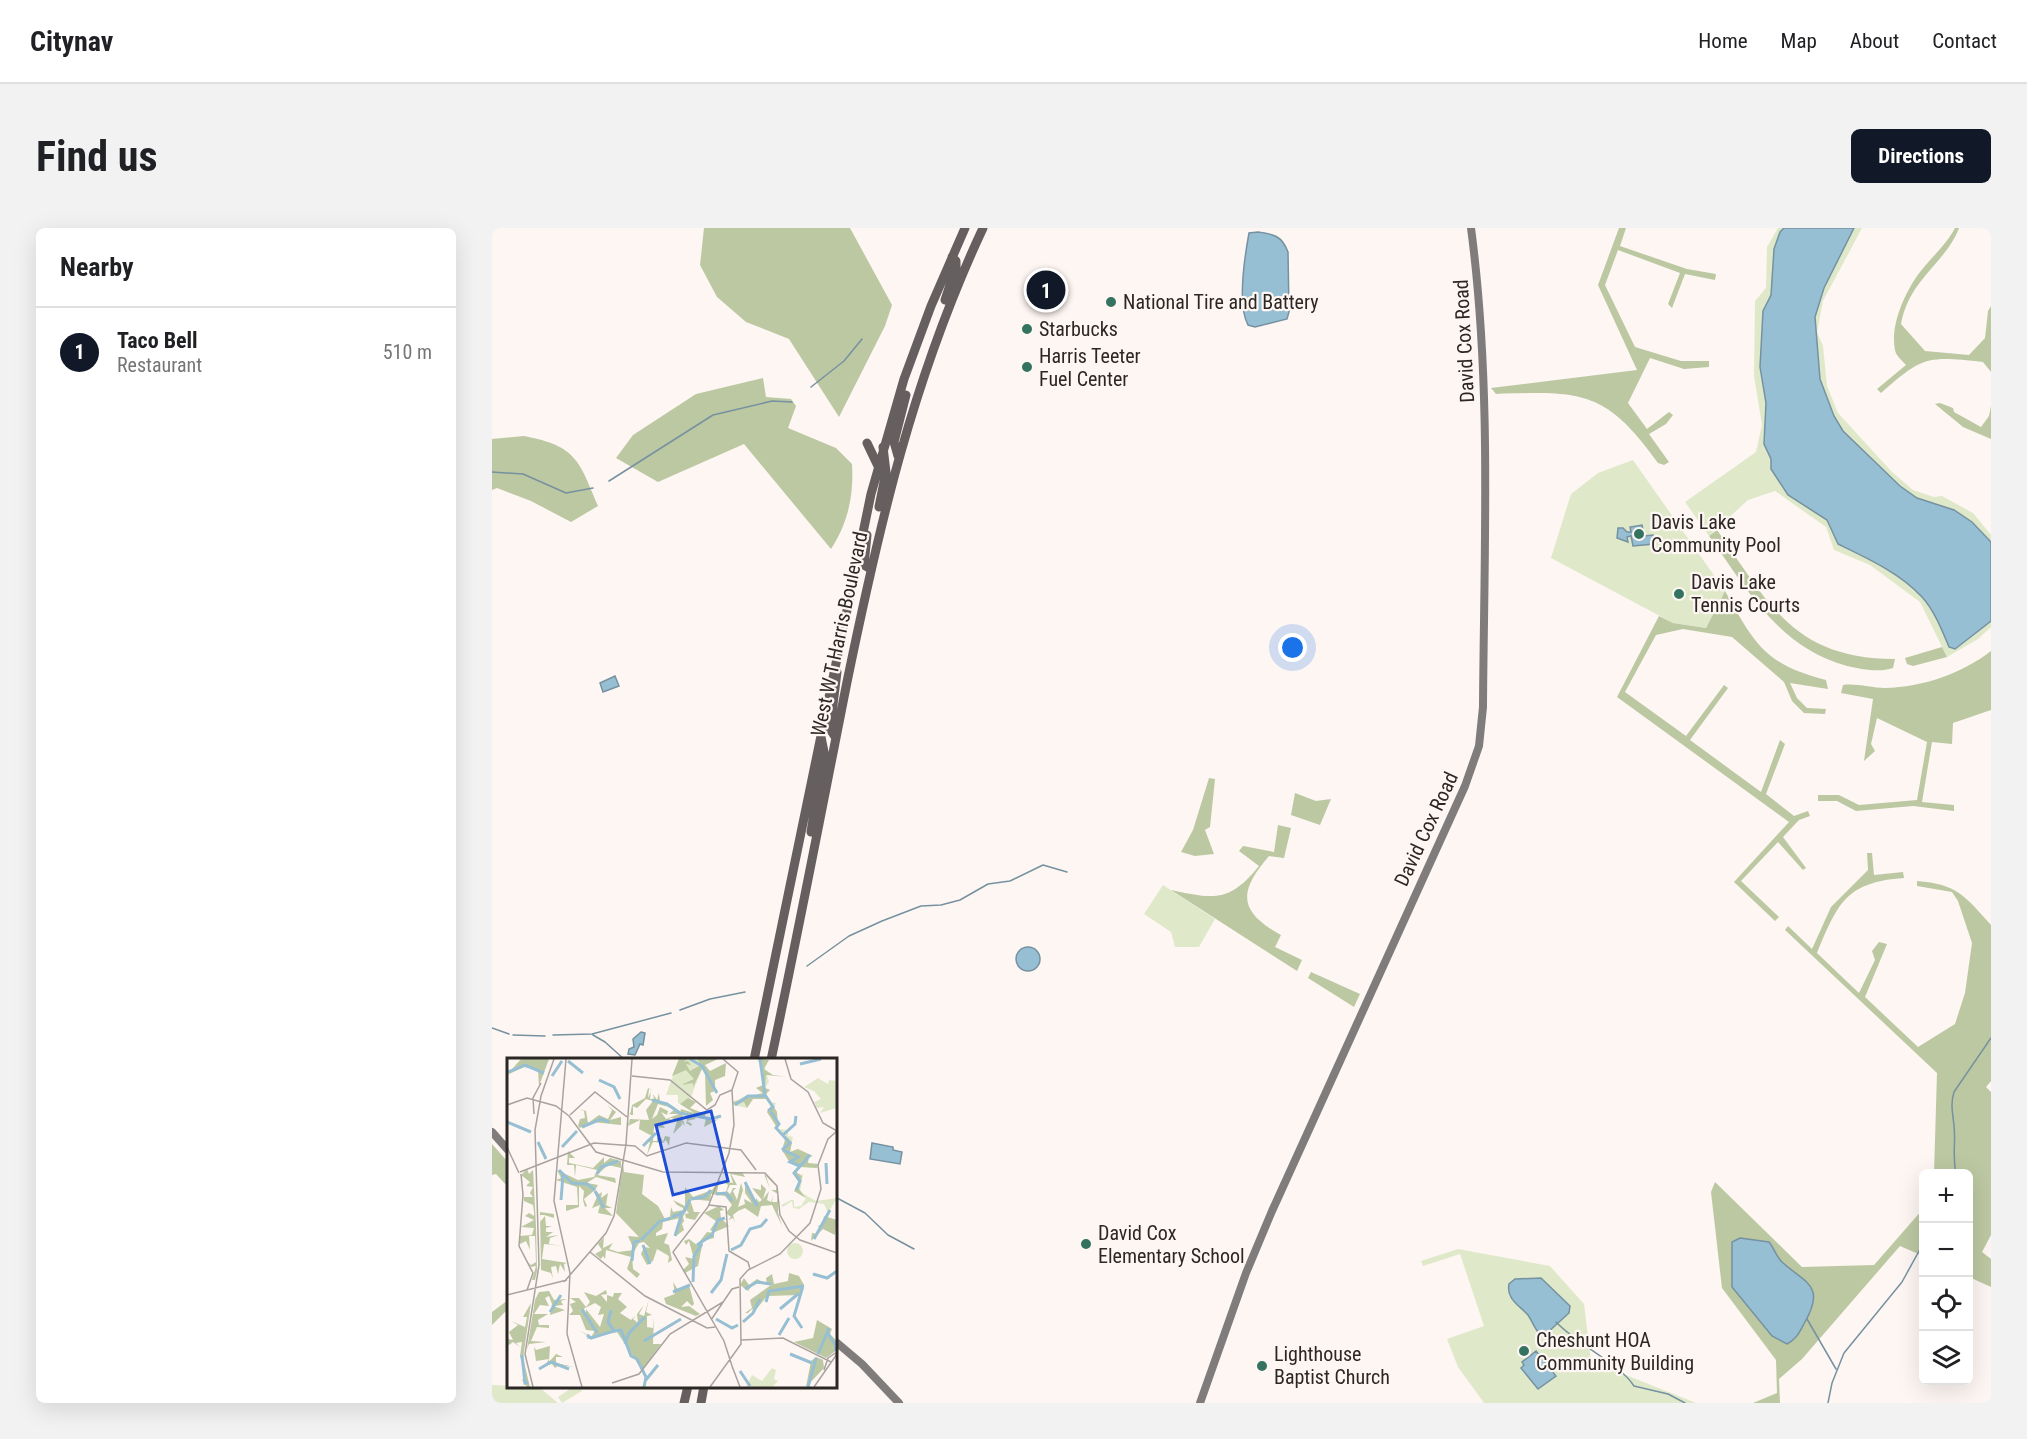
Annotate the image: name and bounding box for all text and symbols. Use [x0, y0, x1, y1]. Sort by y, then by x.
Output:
text: Citynav [30, 25, 113, 58]
text: Home [1698, 29, 1748, 53]
text: Map [1781, 29, 1817, 53]
text: About [1850, 29, 1899, 53]
text: Contact [1932, 29, 1997, 53]
button: Directions [1851, 129, 1991, 183]
text: Find us [36, 132, 157, 181]
text: Nearby [60, 252, 134, 282]
pin: 1 [1026, 268, 1066, 312]
street label: David Cox Road [1449, 279, 1479, 403]
place label: National Tire and Battery [1123, 290, 1319, 314]
marker: National Tire and Battery [1104, 295, 1118, 309]
place label: Starbucks [1039, 317, 1118, 341]
marker: Starbucks [1020, 322, 1034, 336]
text: Taco Bell [117, 328, 198, 353]
text: 1 [74, 340, 85, 364]
text: 510 m [383, 340, 432, 364]
place label: Harris Teeter Fuel Center [1039, 344, 1141, 391]
text: Restaurant [117, 353, 202, 377]
marker: Harris Teeter Fuel Center [1020, 360, 1034, 374]
place label: Davis Lake Community Pool [1651, 510, 1781, 557]
marker: Davis Lake Community Pool [1632, 527, 1646, 541]
street label: West W T Harris Boulevard [806, 529, 872, 739]
place label: Davis Lake Tennis Courts [1691, 570, 1800, 617]
marker: Davis Lake Tennis Courts [1672, 587, 1686, 601]
your location [1278, 633, 1307, 662]
street label: David Cox Road [1389, 768, 1463, 890]
inset map [507, 1058, 837, 1388]
map controls [1919, 1169, 1973, 1385]
button: + [1919, 1169, 1973, 1223]
place label: David Cox Elementary School [1098, 1221, 1245, 1268]
button: − [1919, 1223, 1973, 1277]
marker: David Cox Elementary School [1079, 1237, 1093, 1251]
button: locate [1919, 1277, 1973, 1331]
place label: Cheshunt HOA Community Building [1536, 1328, 1694, 1375]
button: layers [1919, 1331, 1973, 1385]
place label: Lighthouse Baptist Church [1274, 1342, 1390, 1389]
marker: Cheshunt HOA Community Building [1517, 1344, 1531, 1358]
marker: Lighthouse Baptist Church [1255, 1359, 1269, 1373]

